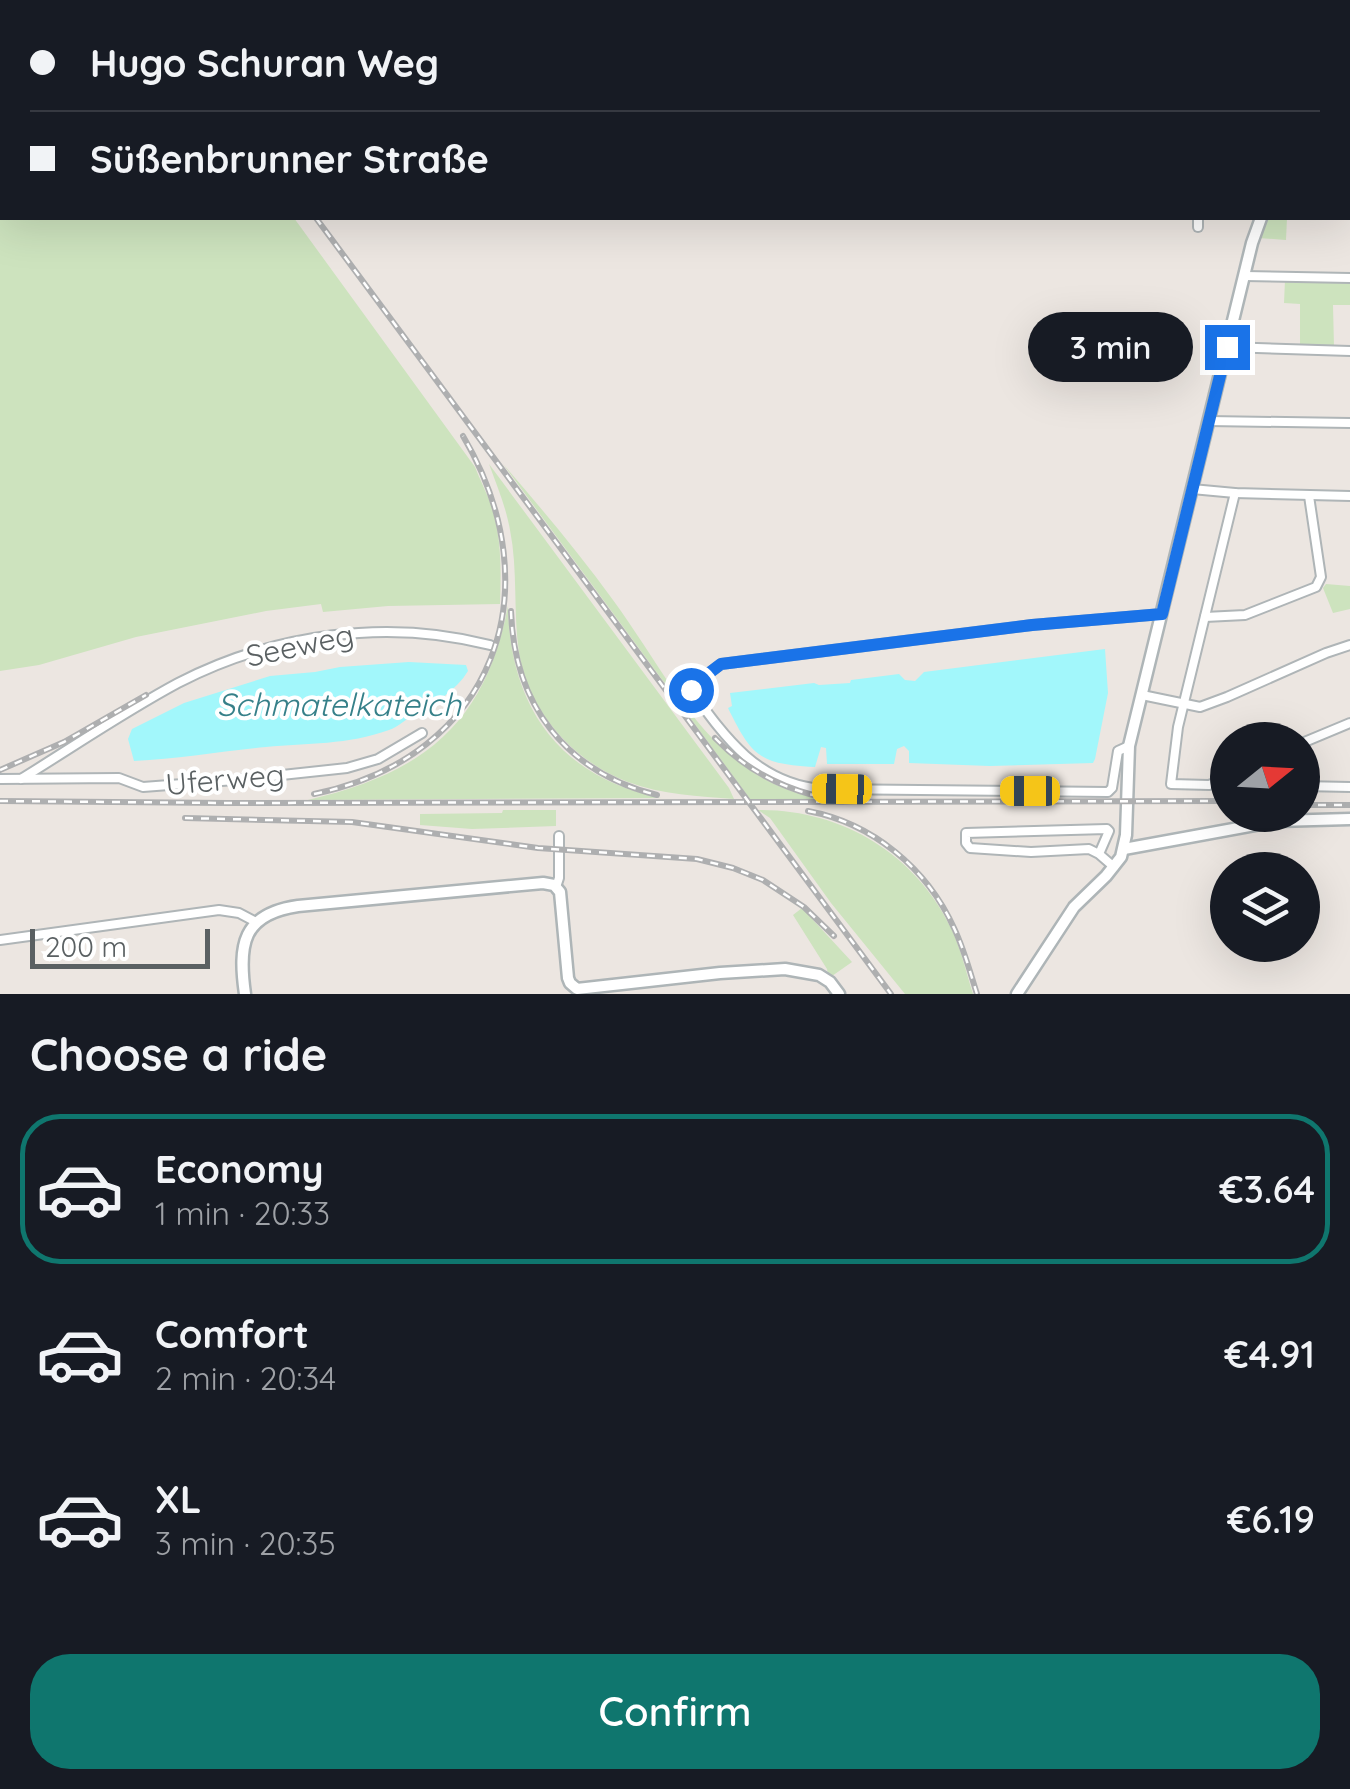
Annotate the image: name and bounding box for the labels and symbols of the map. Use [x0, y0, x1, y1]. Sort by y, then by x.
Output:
callout: 3 min [1027, 312, 1192, 382]
route end [1205, 325, 1250, 370]
street label: Seeweg [243, 615, 357, 675]
route start [669, 668, 714, 713]
water label: Schmatelkateich [217, 684, 462, 724]
north arrow [1210, 722, 1320, 832]
street label: Uferweg [164, 755, 286, 803]
car [812, 773, 872, 805]
car [1000, 776, 1060, 806]
scale bar [30, 924, 210, 968]

